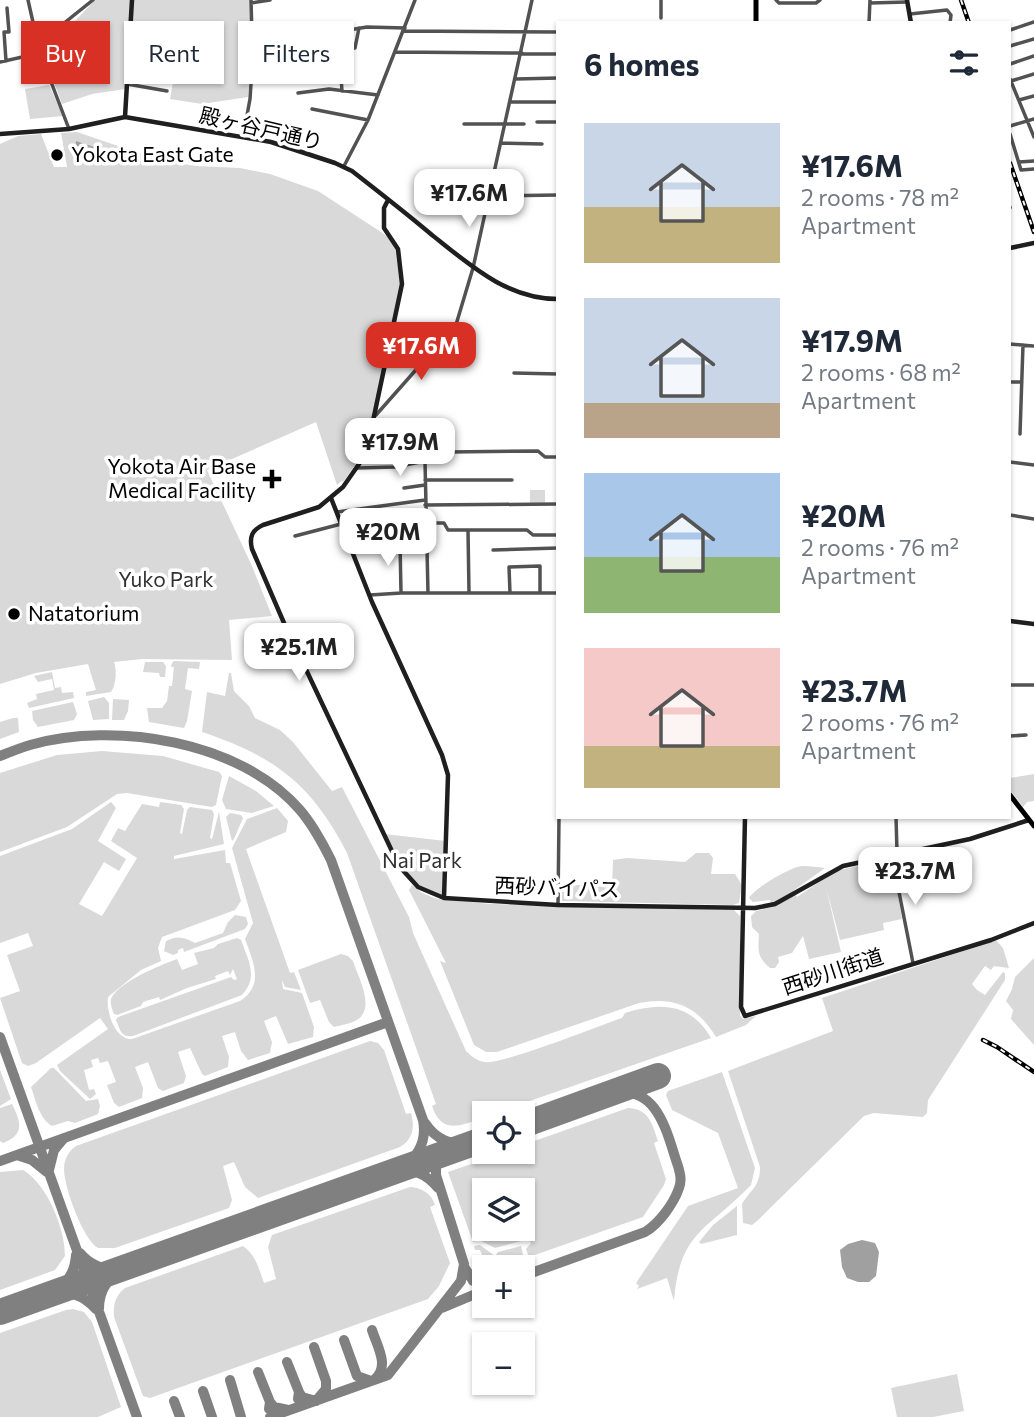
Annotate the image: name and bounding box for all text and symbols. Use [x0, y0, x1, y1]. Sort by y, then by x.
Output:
chip: Buy [21, 21, 110, 84]
chip: Rent [124, 21, 224, 84]
chip: Filters [238, 21, 354, 84]
icon: filters [945, 44, 983, 82]
text: 6 homes [584, 45, 699, 82]
street label: 殿ヶ谷戸通り [197, 101, 326, 154]
place label: Yokota East Gate [71, 141, 234, 166]
text: ¥17.6M [801, 146, 903, 183]
marker: Yokota East Gate [49, 147, 65, 163]
icon: home [640, 151, 724, 235]
pin: ¥17.6M [412, 170, 526, 229]
text: ¥17.6M [430, 178, 508, 206]
text: 2 rooms · 78 m² [801, 183, 959, 211]
text: Apartment [801, 211, 916, 239]
text: ¥17.9M [801, 321, 903, 358]
pin: ¥17.6M [364, 322, 478, 382]
icon: home [640, 326, 724, 410]
text: ¥17.6M [382, 331, 460, 359]
text: 2 rooms · 68 m² [801, 358, 961, 386]
text: Apartment [801, 386, 916, 414]
pin: ¥17.9M [343, 419, 457, 478]
text: ¥17.9M [361, 427, 439, 455]
place label: Yokota Air Base Medical Facility [107, 453, 256, 502]
marker: Yokota Air Base Medical Facility [262, 469, 282, 489]
text: ¥20M [801, 496, 886, 533]
icon: home [640, 501, 724, 585]
pin: ¥20M [347, 508, 429, 568]
text: ¥20M [355, 517, 421, 545]
text: 2 rooms · 76 m² [801, 533, 959, 561]
text: Apartment [801, 561, 916, 589]
park label: Yuko Park [118, 566, 214, 591]
place label: Natatorium [28, 600, 139, 625]
marker: Natatorium [6, 606, 22, 622]
pin: ¥25.1M [242, 624, 356, 683]
text: ¥25.1M [260, 632, 338, 660]
text: ¥23.7M [801, 671, 907, 708]
icon: home [640, 676, 724, 760]
text: 2 rooms · 76 m² [801, 708, 959, 736]
text: Apartment [801, 736, 916, 764]
park label: Nai Park [382, 847, 462, 872]
pin: ¥23.7M [858, 848, 972, 907]
text: ¥23.7M [874, 856, 956, 884]
street label: 西砂バイパス [494, 872, 620, 901]
street label: 西砂川街道 [779, 942, 886, 999]
map controls [472, 1101, 535, 1395]
button: locate [472, 1101, 535, 1164]
button: layers [472, 1178, 535, 1241]
button: + [472, 1255, 535, 1318]
button: − [472, 1332, 535, 1395]

